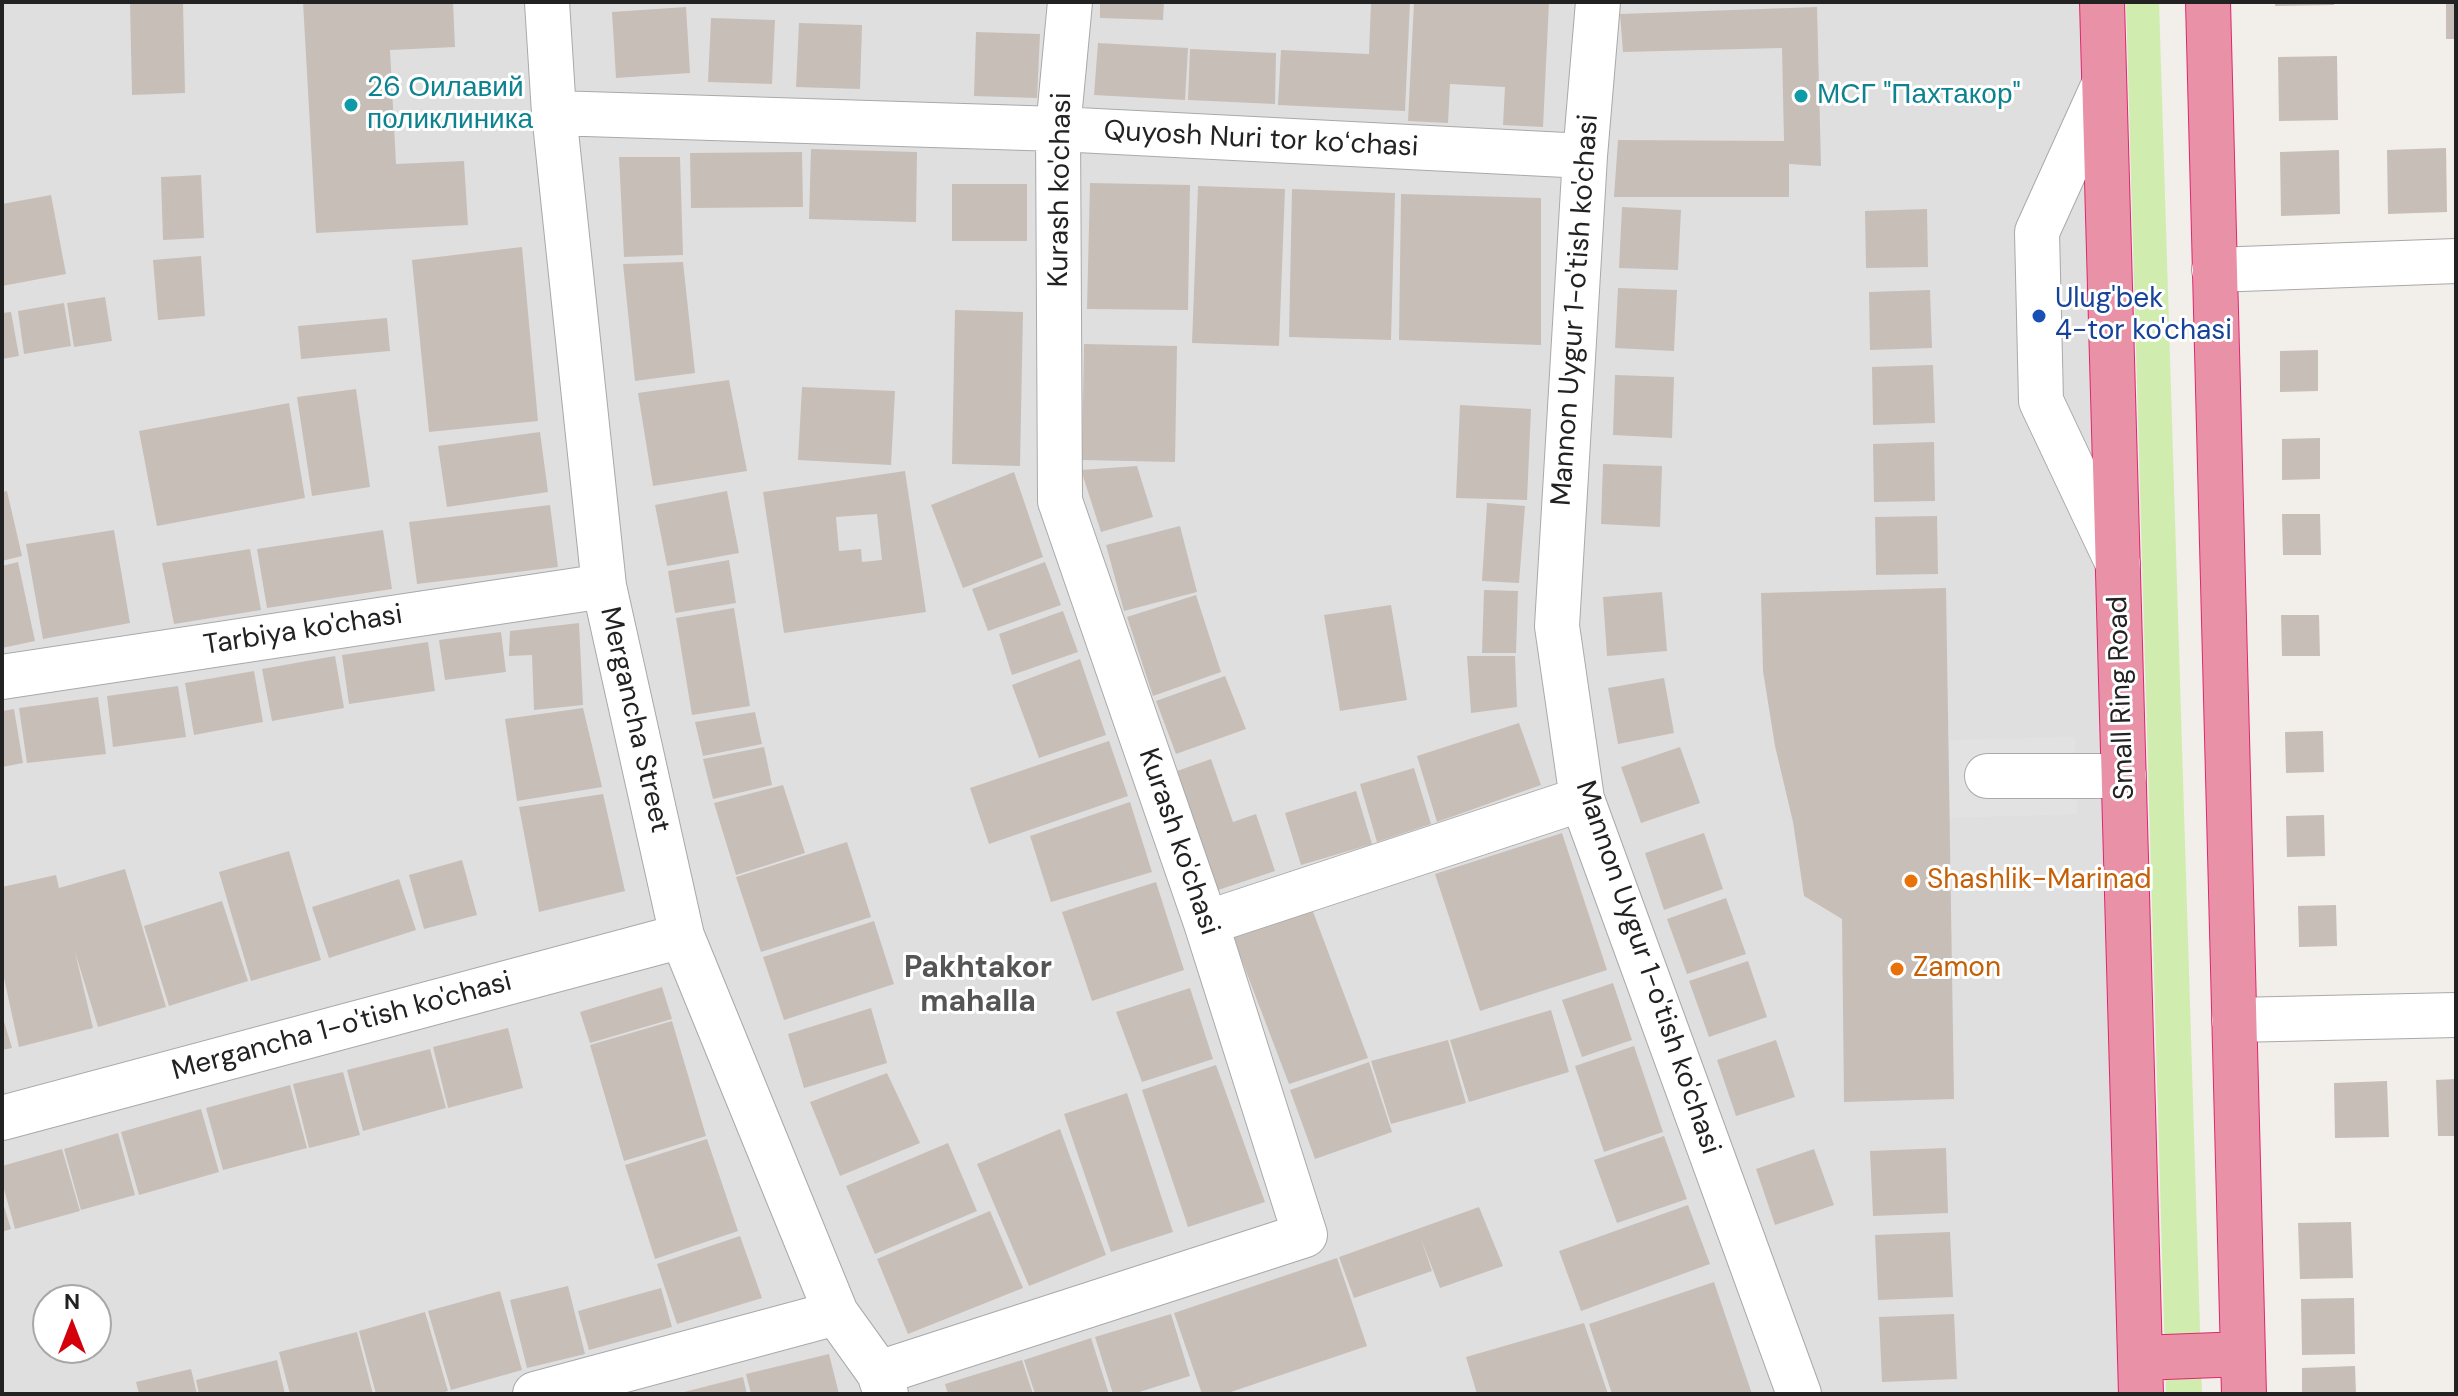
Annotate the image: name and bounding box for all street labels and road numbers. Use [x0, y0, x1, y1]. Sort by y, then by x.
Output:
street label: Kurash ko'chasi [1043, 92, 1079, 288]
street label: Mannon Uygur 1-o'tish ko'chasi [1546, 113, 1606, 507]
street label: Quyosh Nuri tor koʻchasi [1103, 115, 1419, 165]
street label: Small Ring Road [2102, 595, 2142, 801]
street label: Tarbiya ko'chasi [201, 599, 405, 663]
street label: Mergancha Street [592, 604, 676, 836]
street label: Kurash ko'chasi [1130, 744, 1226, 940]
street label: Mannon Uygur 1-o'tish ko'chasi [1567, 777, 1727, 1159]
street label: Mergancha 1-o'tish ko'chasi [169, 965, 515, 1089]

